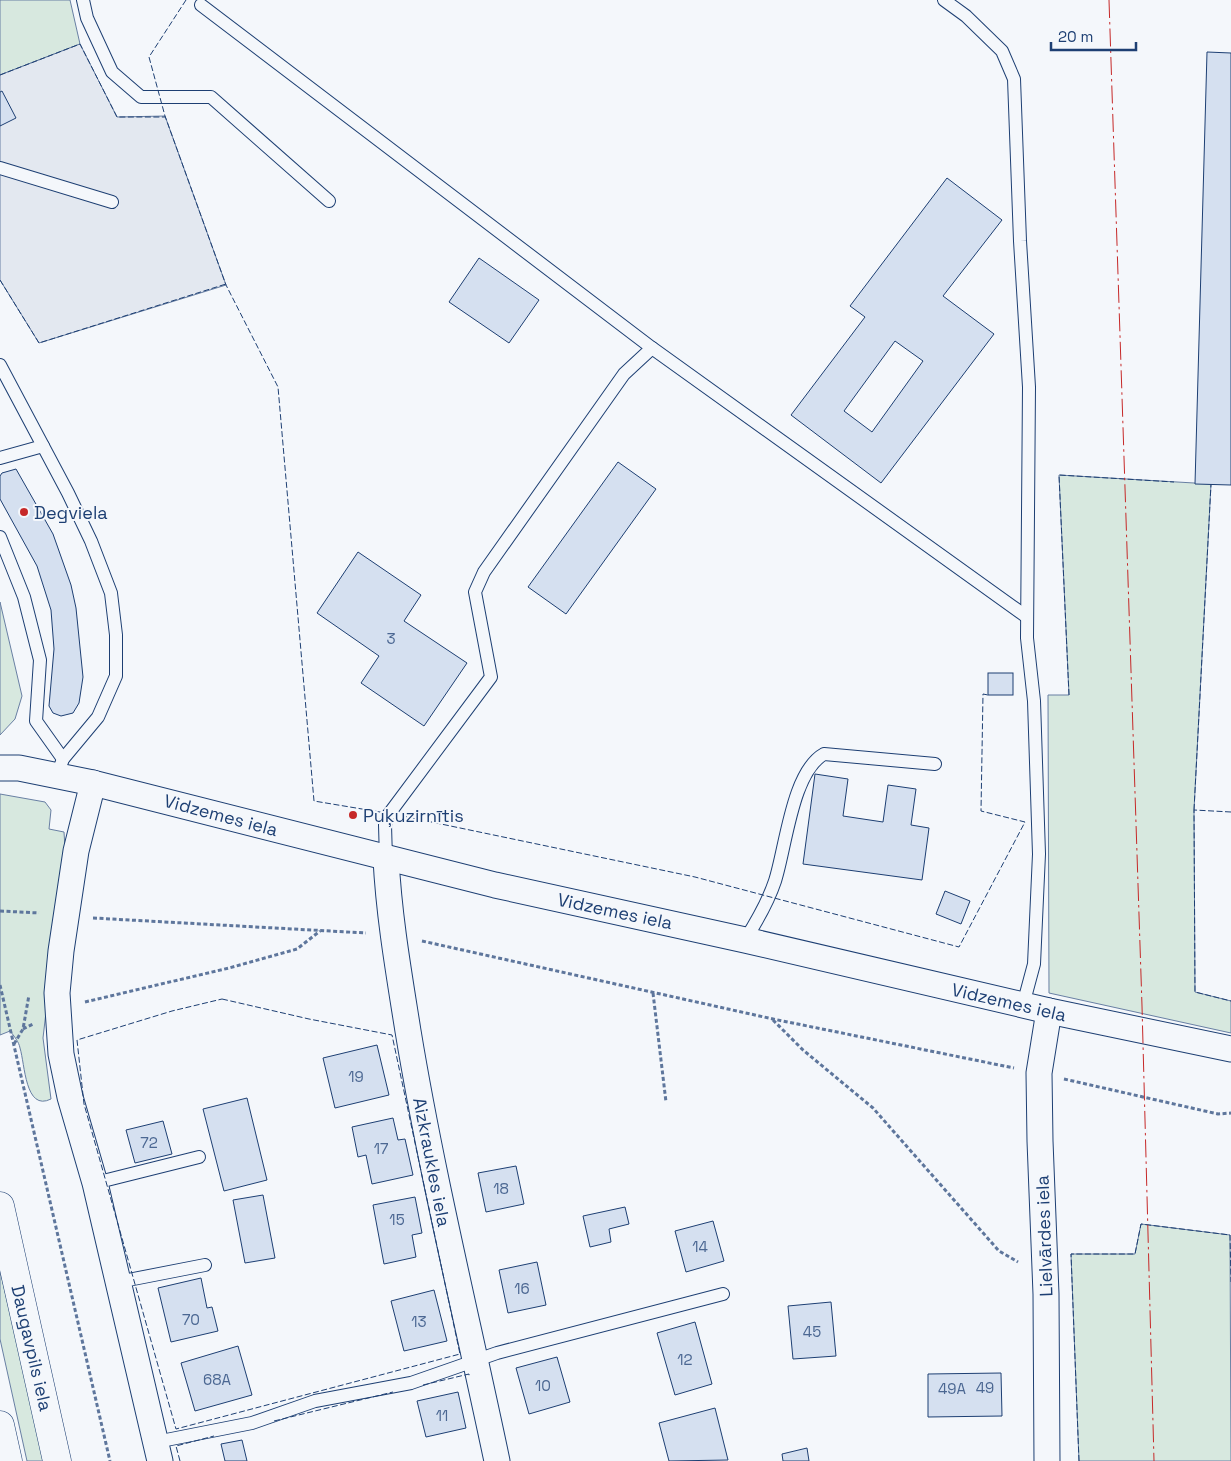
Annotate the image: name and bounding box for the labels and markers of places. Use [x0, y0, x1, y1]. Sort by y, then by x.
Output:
place label: Degviela [34, 501, 108, 524]
marker: Degviela [18, 506, 30, 518]
place label: Puķuzirnītis [363, 804, 464, 827]
marker: Puķuzirnītis [347, 809, 359, 821]

